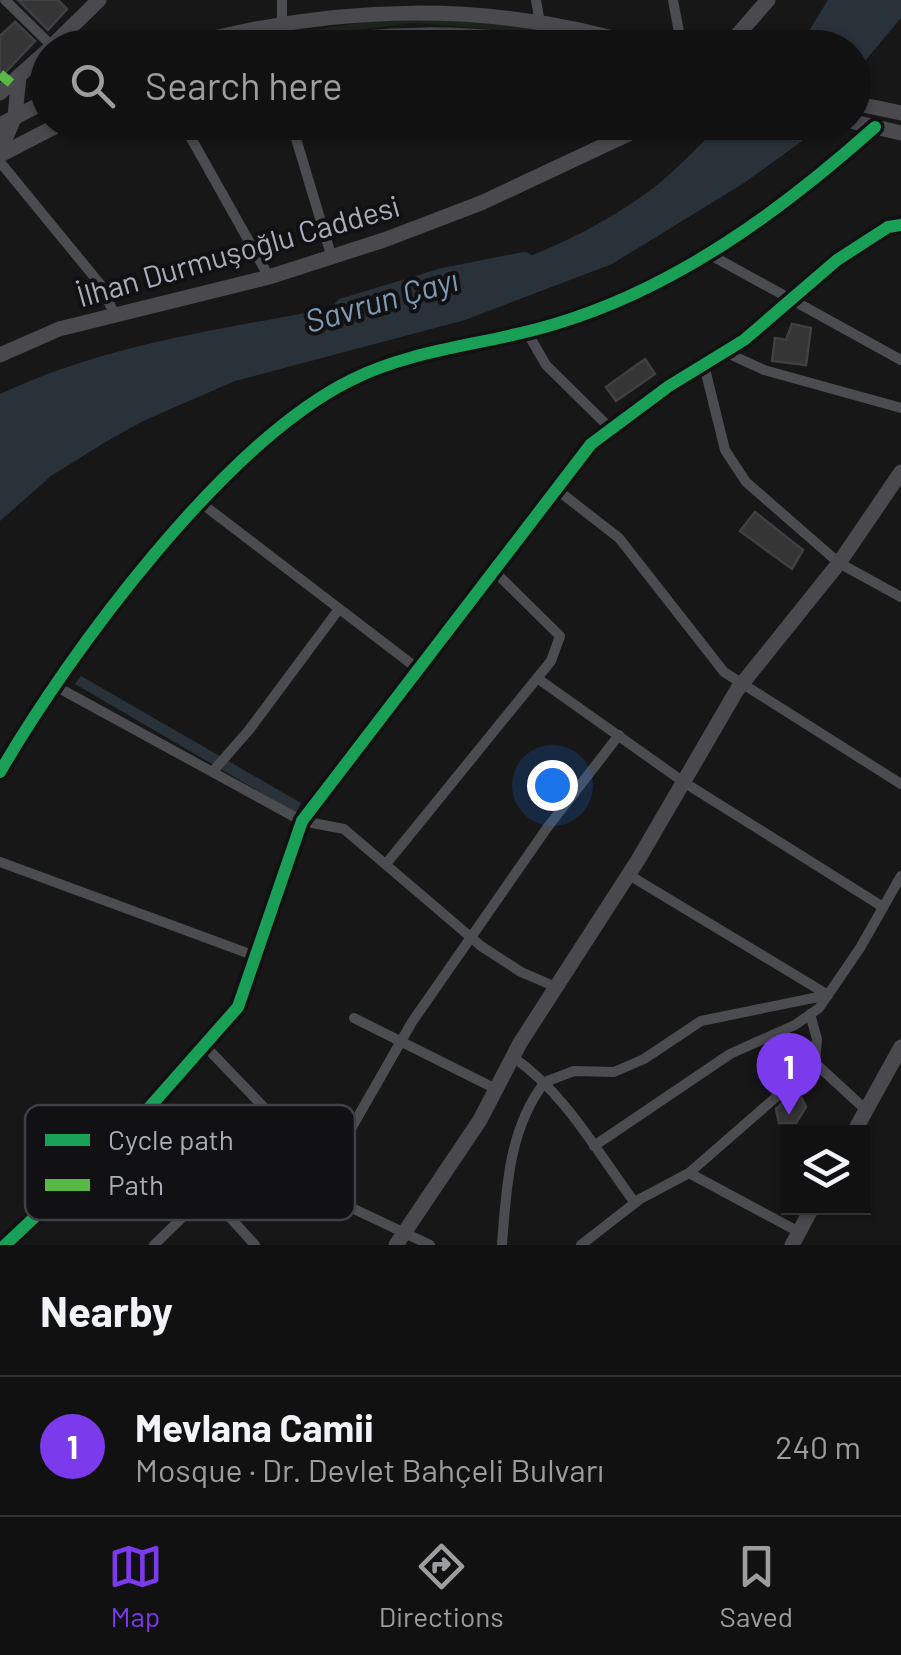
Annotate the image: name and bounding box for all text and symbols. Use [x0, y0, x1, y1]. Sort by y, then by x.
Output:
search box [30, 30, 871, 140]
icon: search [65, 58, 120, 113]
text: Search here [145, 62, 343, 108]
street label: İlhan Durmuşoğlu Caddesi [72, 187, 404, 313]
water label: Savrun Çayı [300, 259, 462, 339]
your location [527, 760, 578, 811]
pin: 1 [756, 1032, 822, 1115]
legend [25, 1105, 355, 1220]
text: Cycle path [108, 1122, 234, 1156]
map controls [781, 1125, 871, 1215]
button: layers [781, 1125, 871, 1215]
text: Path [108, 1167, 164, 1201]
text: Nearby [40, 1285, 173, 1335]
text: Mevlana Camii [135, 1404, 374, 1450]
text: 1 [67, 1427, 78, 1465]
text: 240 m [775, 1427, 861, 1465]
text: Mosque · Dr. Devlet Bahçeli Bulvarı [135, 1450, 604, 1488]
tab: Map [108, 1539, 163, 1633]
tab: Directions [379, 1539, 504, 1633]
tab: Saved [720, 1539, 793, 1633]

